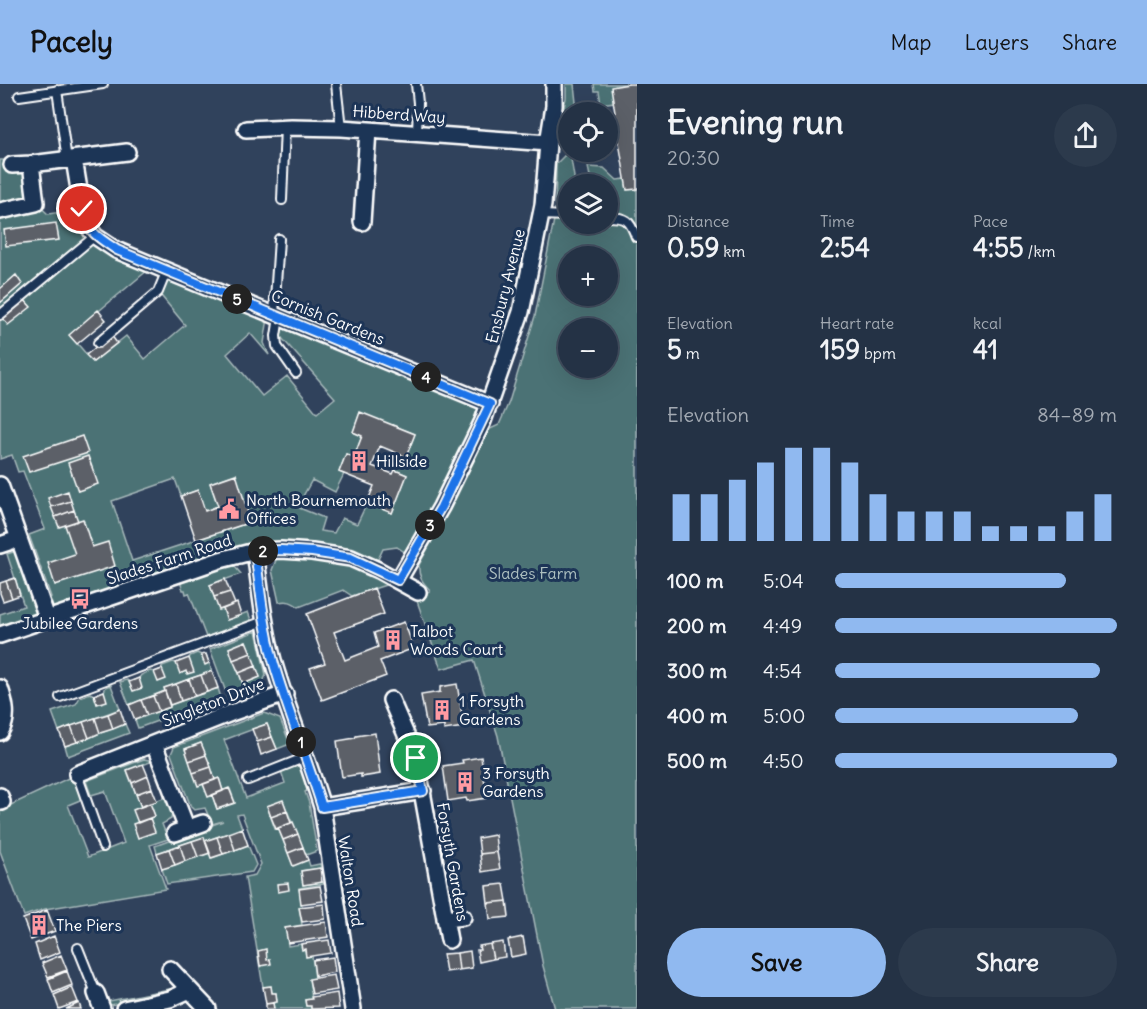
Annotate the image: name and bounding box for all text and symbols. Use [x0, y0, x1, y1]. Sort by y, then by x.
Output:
text: Pacely [30, 24, 113, 60]
text: Map [891, 29, 931, 56]
text: Layers [964, 29, 1029, 56]
text: Share [1062, 29, 1117, 56]
street label: Hibberd Way [352, 101, 446, 127]
text: Evening run [667, 101, 843, 143]
map controls [558, 102, 618, 378]
button: locate [558, 102, 618, 162]
button: share [1054, 104, 1117, 167]
text: 20:30 [667, 145, 720, 170]
button: layers [558, 174, 618, 234]
pin [56, 183, 107, 234]
icon: check [65, 192, 98, 225]
text: Distance [667, 211, 729, 231]
text: Time [820, 211, 855, 231]
text: Pace [973, 211, 1008, 231]
street label: Ensbury Avenue [481, 227, 529, 345]
text: 0.59 [667, 231, 719, 264]
text: 2:54 [820, 231, 870, 264]
text: 4:55 [973, 231, 1024, 264]
text: km [719, 241, 745, 261]
text: /km [1024, 241, 1056, 261]
button: + [558, 246, 618, 306]
pin: 5 [222, 284, 252, 314]
street label: Cornish Gardens [268, 285, 388, 349]
text: 5 [232, 289, 242, 309]
text: Elevation [667, 313, 733, 333]
text: Heart rate [820, 313, 894, 333]
text: kcal [973, 313, 1002, 333]
button: − [558, 318, 618, 378]
text: 5 [667, 333, 682, 366]
text: 159 [820, 333, 860, 366]
text: 41 [973, 333, 998, 366]
text: m [682, 343, 700, 363]
text: bpm [860, 343, 896, 363]
pin: 4 [411, 362, 441, 392]
text: 4 [421, 367, 431, 387]
text: Elevation [667, 402, 749, 427]
text: 84–89 m [1037, 402, 1117, 427]
building icon: Hillside [347, 449, 371, 473]
place label: Hillside [376, 451, 427, 471]
place label: North Bournemouth Offices [246, 490, 391, 528]
public building icon: North Bournemouth Offices [217, 497, 241, 521]
pin: 3 [415, 510, 445, 540]
text: 3 [425, 515, 435, 535]
street label: Slades Farm Road [104, 529, 234, 589]
pin: 2 [248, 536, 278, 566]
text: 2 [259, 541, 267, 561]
park label: Slades Farm [489, 563, 577, 583]
text: 100 m [667, 568, 724, 593]
text: 5:04 [763, 568, 804, 593]
bus stop icon: Jubilee Gardens [68, 587, 92, 611]
place label: Jubilee Gardens [22, 613, 138, 633]
text: 200 m [667, 613, 727, 638]
text: 4:49 [763, 613, 802, 638]
place label: Talbot Woods Court [410, 621, 504, 659]
building icon: Talbot Woods Court [381, 628, 405, 652]
text: 300 m [667, 658, 727, 683]
text: 4:54 [763, 658, 802, 683]
street label: Singleton Drive [159, 673, 267, 731]
place label: 1 Forsyth Gardens [459, 691, 524, 729]
building icon: 1 Forsyth Gardens [430, 698, 454, 722]
text: 400 m [667, 703, 727, 728]
text: 5:00 [763, 703, 805, 728]
pin: 1 [286, 727, 316, 757]
text: 1 [298, 732, 304, 752]
pin [390, 732, 441, 783]
icon: arrive [399, 741, 432, 774]
text: 500 m [667, 748, 727, 773]
text: 4:50 [763, 748, 804, 773]
place label: 3 Forsyth Gardens [482, 763, 550, 801]
building icon: 3 Forsyth Gardens [453, 770, 477, 794]
street label: Forsyth Gardens [433, 801, 473, 923]
street label: Walton Road [334, 834, 368, 928]
building icon: The Piers [27, 913, 51, 937]
place label: The Piers [56, 915, 122, 935]
button: Save [667, 928, 886, 997]
button: Share [898, 928, 1117, 997]

